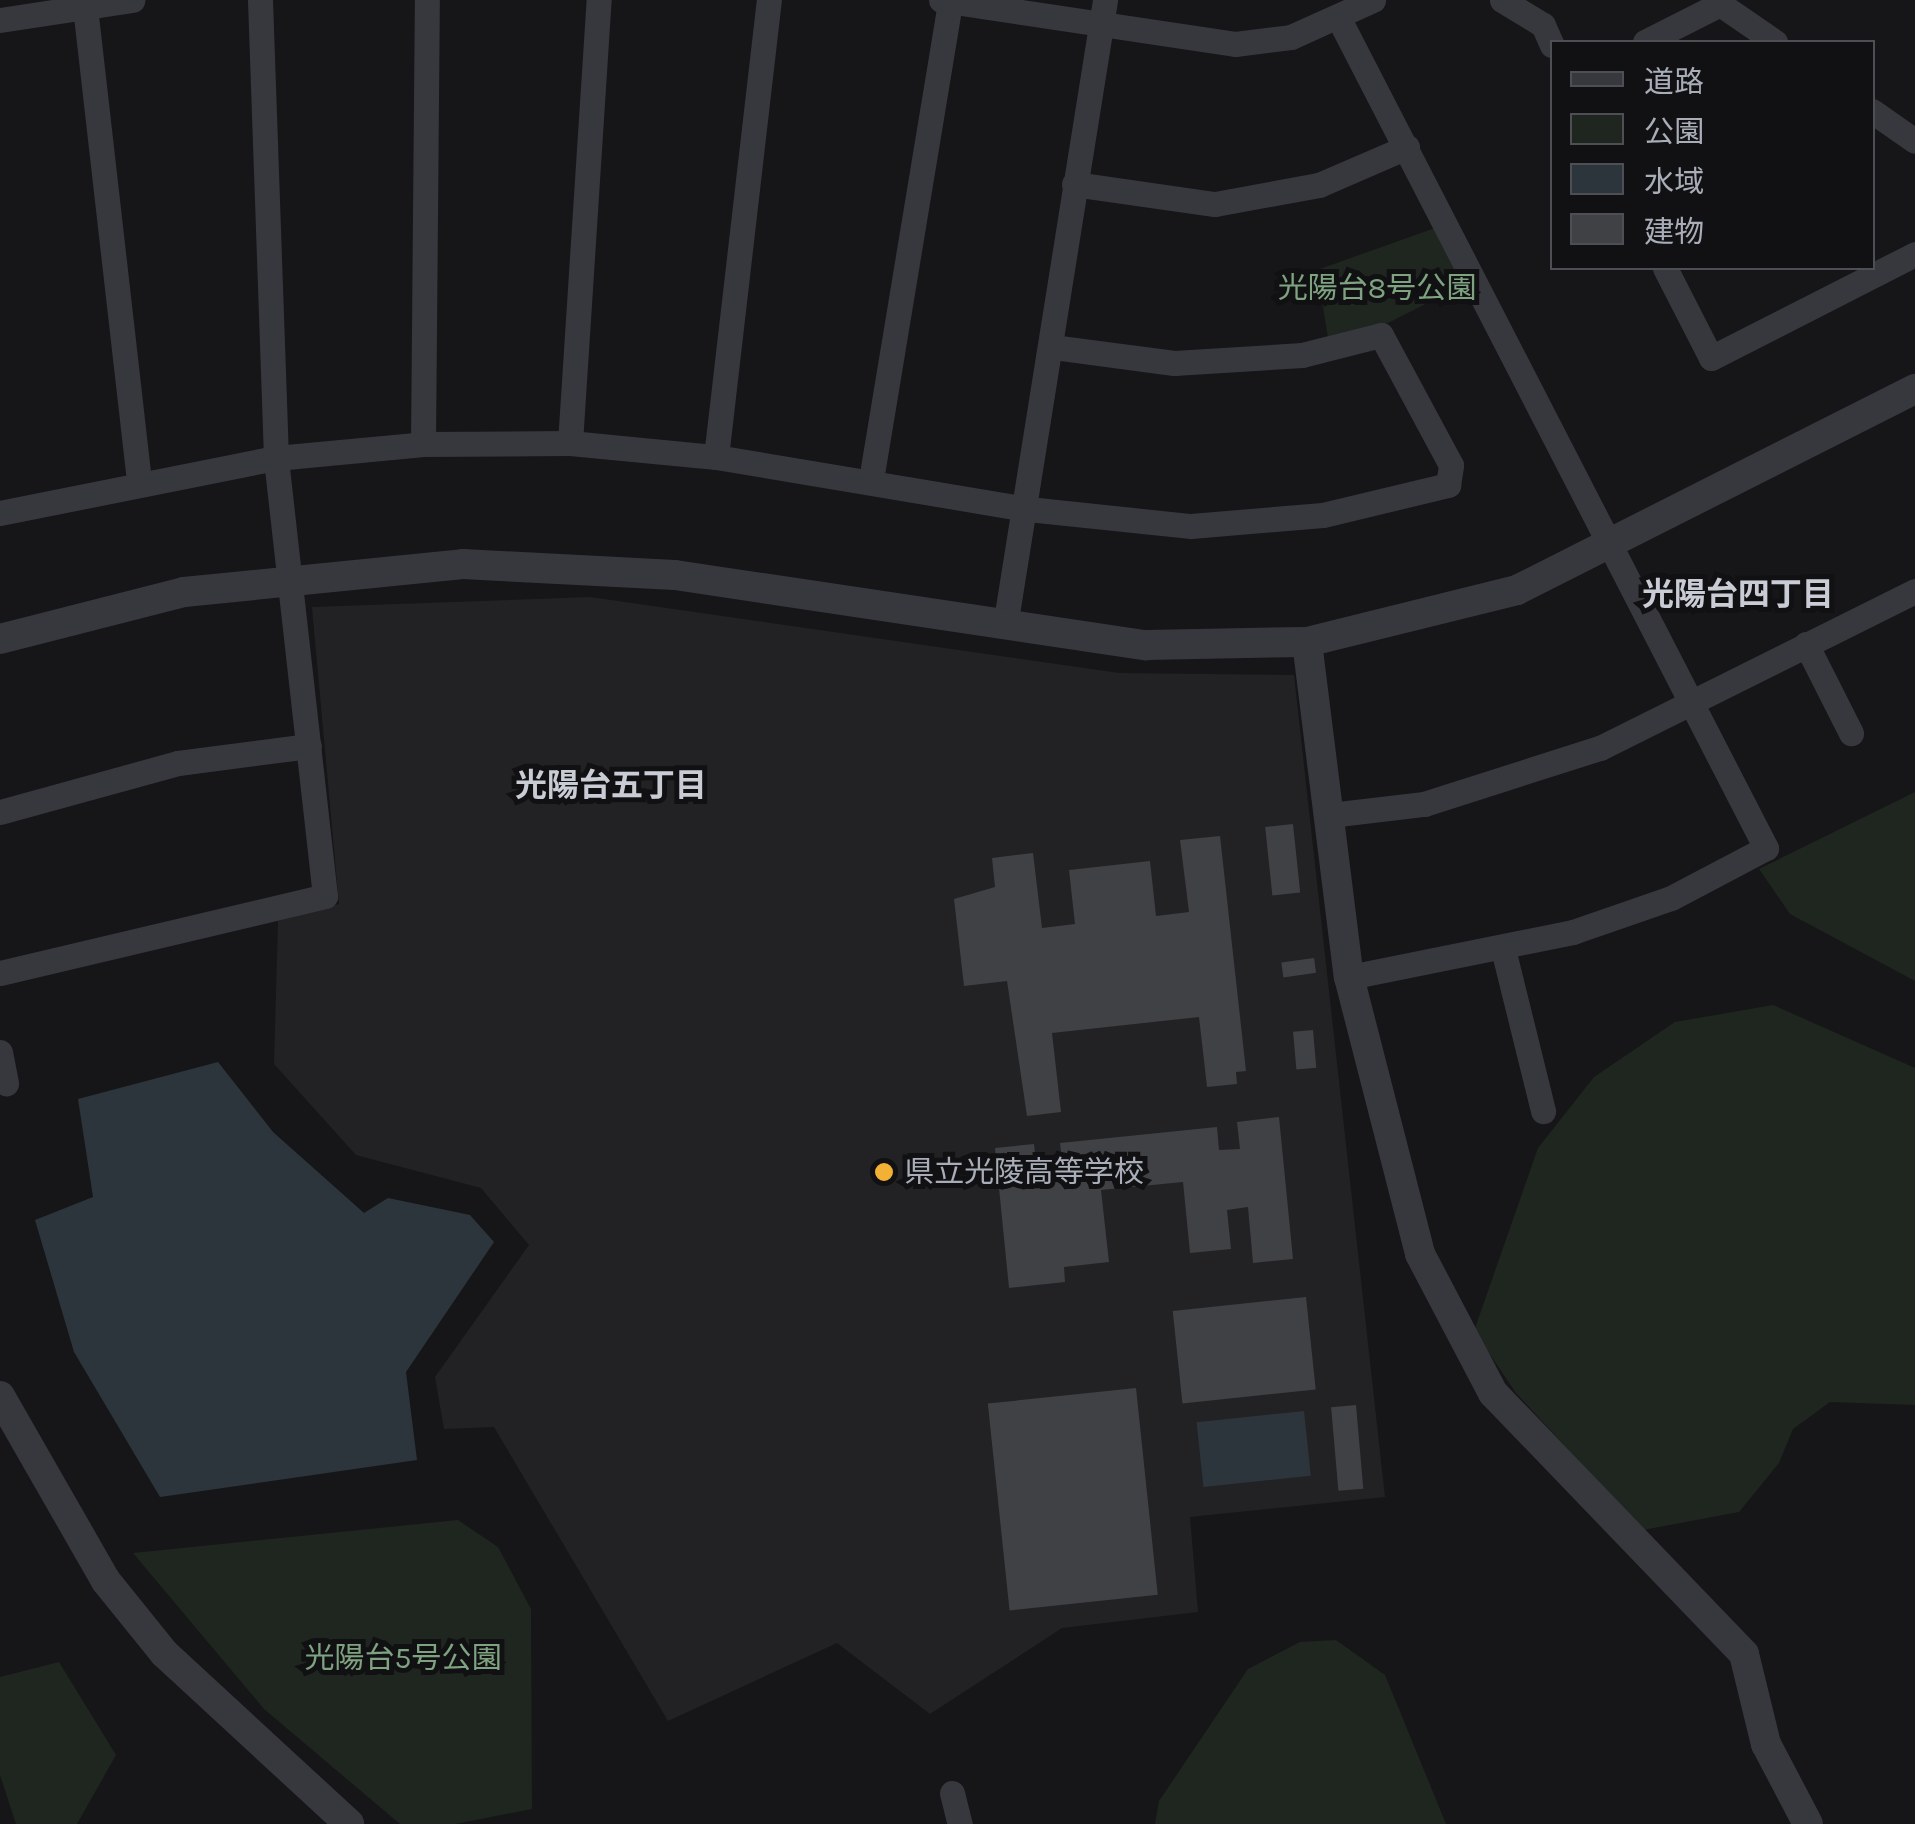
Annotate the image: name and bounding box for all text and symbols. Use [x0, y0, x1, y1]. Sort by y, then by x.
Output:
legend [1550, 40, 1875, 270]
text: 道路 [1644, 64, 1704, 100]
text: 公園 [1644, 114, 1704, 150]
text: 水域 [1644, 164, 1704, 200]
text: 建物 [1644, 214, 1704, 250]
park label: 光陽台8号公園 [1278, 270, 1476, 306]
district label: 光陽台四丁目 [1642, 576, 1834, 614]
district label: 光陽台五丁目 [515, 767, 707, 805]
place label: 県立光陵高等学校 [904, 1154, 1144, 1190]
marker: 県立光陵高等学校 [873, 1161, 895, 1183]
park label: 光陽台5号公園 [305, 1640, 501, 1676]

